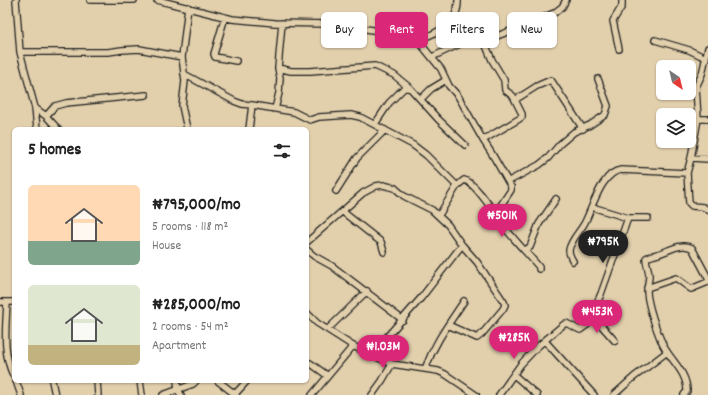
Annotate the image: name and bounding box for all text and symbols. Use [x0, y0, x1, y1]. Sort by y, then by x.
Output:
chip: Buy [321, 12, 367, 48]
chip: Rent [375, 12, 428, 48]
chip: Filters [436, 12, 499, 48]
chip: New [507, 12, 557, 48]
north arrow [656, 60, 696, 100]
map controls [656, 60, 696, 148]
button: layers [656, 108, 696, 148]
text: 5 homes [28, 139, 81, 163]
icon: filters [271, 140, 293, 162]
text: ₦795,000/mo [152, 194, 240, 218]
icon: home [60, 201, 108, 249]
pin: ₦501K [474, 204, 530, 238]
text: ₦501K [487, 207, 517, 226]
text: 5 rooms · 118 m² [152, 218, 228, 237]
pin: ₦795K [575, 230, 631, 264]
text: ₦795K [587, 233, 619, 252]
text: House [152, 237, 181, 256]
text: ₦285,000/mo [152, 294, 240, 318]
pin: ₦453K [569, 300, 625, 334]
icon: home [60, 301, 108, 349]
text: ₦453K [581, 303, 613, 322]
text: 2 rooms · 54 m² [152, 318, 228, 337]
pin: ₦285K [486, 326, 542, 360]
text: ₦285K [498, 329, 530, 348]
pin: ₦1.03M [350, 335, 416, 369]
text: Apartment [152, 337, 206, 356]
text: ₦1.03M [366, 338, 400, 357]

